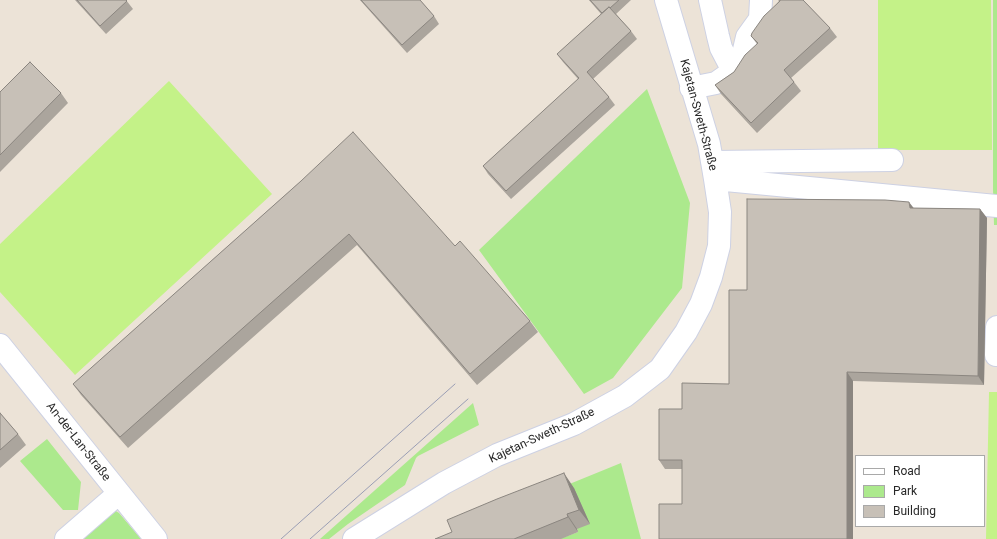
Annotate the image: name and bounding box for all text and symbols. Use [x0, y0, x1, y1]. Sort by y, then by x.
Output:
street label: Kajetan-Sweth-Straße [676, 58, 720, 172]
street label: An-der-Lan-Straße [43, 400, 113, 484]
street label: Kajetan-Sweth-Straße [487, 405, 597, 467]
legend [855, 455, 985, 527]
text: Road [893, 464, 921, 478]
text: Park [893, 484, 917, 498]
text: Building [893, 504, 936, 518]

